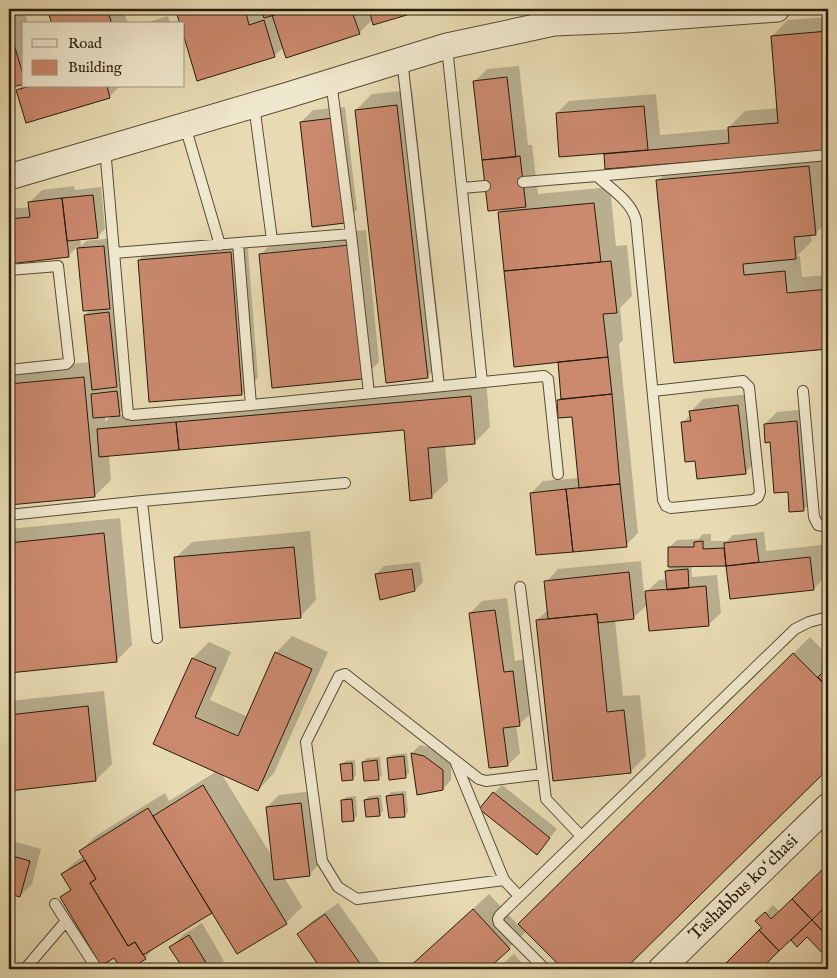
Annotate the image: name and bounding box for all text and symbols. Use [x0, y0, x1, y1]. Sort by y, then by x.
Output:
legend [22, 22, 185, 88]
text: Road [68, 34, 103, 53]
text: Building [68, 58, 123, 77]
street label: Tashabbus koʻchasi [684, 830, 804, 946]

